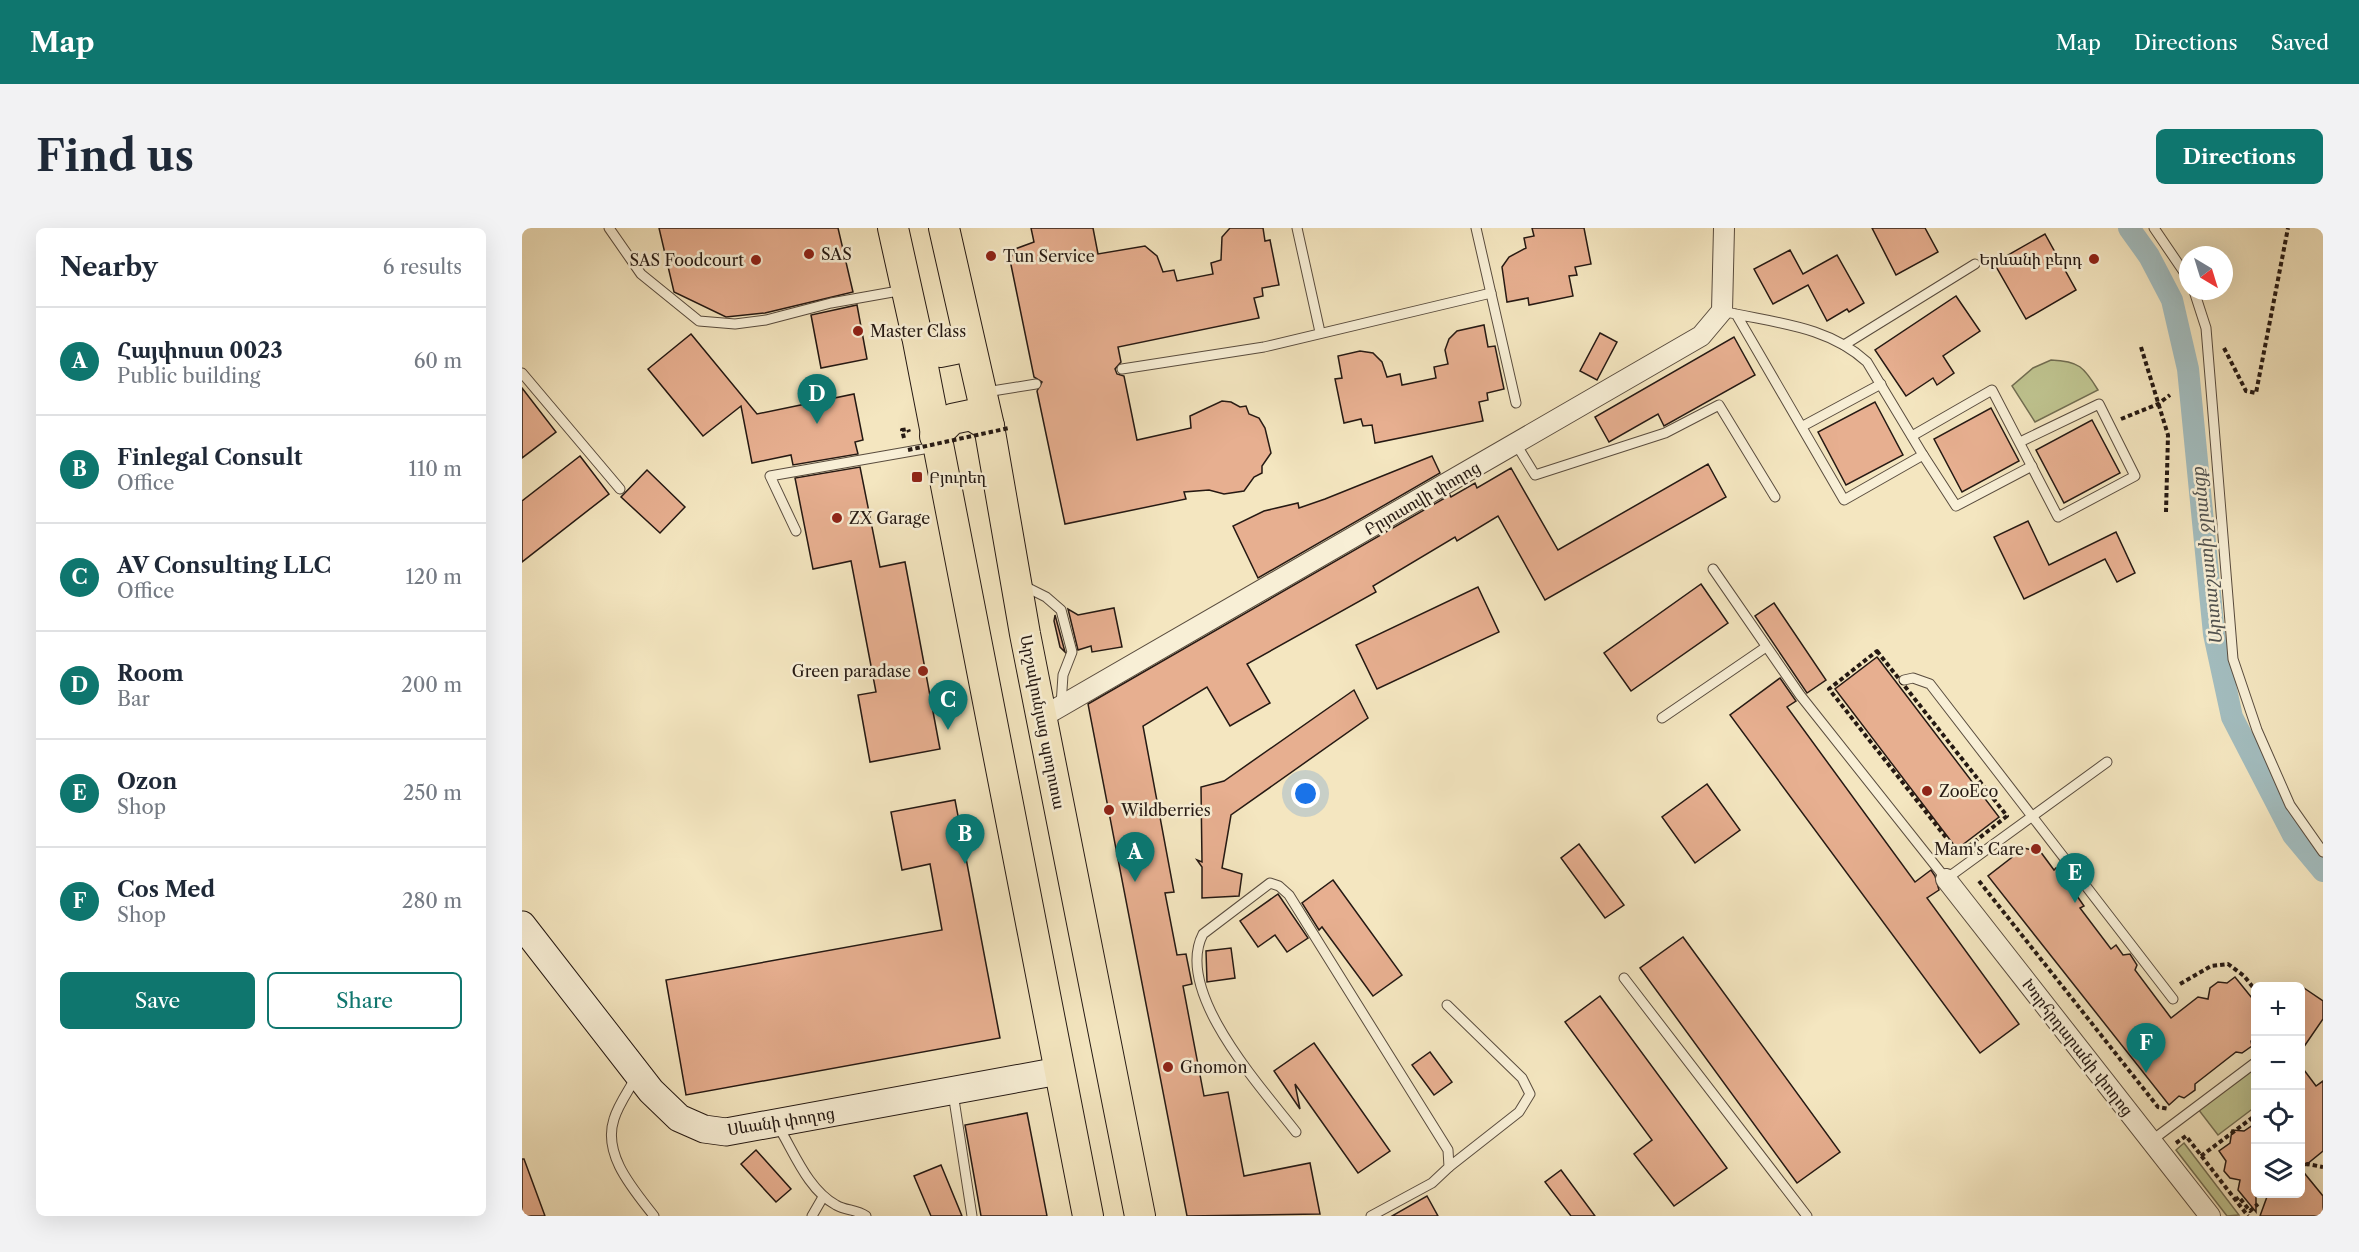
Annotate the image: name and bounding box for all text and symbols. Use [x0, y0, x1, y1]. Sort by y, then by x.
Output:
text: Map [30, 25, 94, 59]
text: Map [2056, 30, 2101, 55]
text: Directions [2134, 30, 2238, 55]
text: Saved [2271, 30, 2329, 55]
button: Directions [2156, 129, 2323, 184]
text: Find us [36, 130, 194, 182]
place label: SAS [821, 244, 852, 264]
place label: Tun Service [1003, 246, 1095, 266]
north arrow [2179, 246, 2233, 300]
marker: SAS [802, 247, 816, 261]
marker: Tun Service [984, 249, 998, 263]
place label: Երևանի բերդ [1979, 249, 2082, 269]
place label: SAS Foodcourt [629, 250, 744, 270]
text: Nearby [60, 251, 158, 283]
marker: Երևանի բերդ [2087, 252, 2101, 266]
marker: SAS Foodcourt [749, 253, 763, 267]
text: 6 results [383, 255, 462, 279]
place label: Master Class [870, 321, 966, 341]
marker: Master Class [851, 324, 865, 338]
text: Հայփոստ 0023 [117, 337, 283, 364]
text: A [72, 349, 87, 373]
text: 60 m [414, 349, 462, 373]
text: Public building [117, 364, 260, 388]
pin: D [798, 374, 836, 424]
text: Finlegal Consult [117, 444, 302, 471]
text: B [72, 457, 87, 481]
text: 110 m [409, 457, 462, 481]
street label: Բրյուսովի փողոց [1361, 457, 1483, 539]
water label: Արտաշատի ջրանցք [2187, 465, 2227, 646]
place label: Բյուրեղ [929, 467, 987, 487]
marker: Բյուրեղ [910, 470, 924, 484]
text: Office [117, 471, 175, 495]
place label: ZX Garage [849, 508, 930, 528]
marker: ZX Garage [830, 511, 844, 525]
text: AV Consulting LLC [117, 552, 331, 579]
text: C [71, 565, 88, 589]
text: 120 m [405, 565, 462, 589]
text: Office [117, 579, 175, 603]
street label: Արշակունյաց պողոտա [1016, 633, 1070, 811]
text: Room [117, 660, 184, 687]
place label: Green paradase [792, 661, 911, 681]
marker: Green paradase [916, 664, 930, 678]
text: D [71, 673, 88, 697]
text: 200 m [401, 673, 462, 697]
pin: C [928, 680, 968, 730]
text: Bar [117, 687, 150, 711]
text: Ozon [117, 768, 177, 795]
your location [1291, 779, 1320, 808]
text: E [72, 781, 87, 805]
text: 250 m [403, 781, 462, 805]
place label: ZooEco [1939, 781, 1998, 801]
marker: ZooEco [1920, 784, 1934, 798]
text: Shop [117, 795, 166, 819]
place label: Wildberries [1120, 800, 1211, 820]
marker: Wildberries [1102, 803, 1116, 817]
pin: B [946, 814, 984, 864]
pin: A [1116, 832, 1154, 882]
place label: Mam's Care [1934, 839, 2024, 859]
marker: Mam's Care [2029, 842, 2043, 856]
pin: E [2056, 854, 2094, 903]
text: Cos Med [117, 876, 215, 903]
text: F [73, 889, 86, 913]
text: 280 m [402, 889, 462, 913]
text: Shop [117, 903, 166, 927]
button: Save [60, 972, 255, 1029]
button: Share [267, 972, 462, 1029]
street label: Խորհրդարանի փողոց [2018, 974, 2138, 1120]
map controls [2251, 982, 2305, 1198]
button: + [2251, 982, 2305, 1036]
pin: F [2126, 1024, 2166, 1073]
button: − [2251, 1036, 2305, 1090]
place label: Gnomon [1180, 1057, 1247, 1077]
marker: Gnomon [1161, 1060, 1175, 1074]
button: locate [2251, 1090, 2305, 1144]
street label: Սևանի փողոց [726, 1103, 836, 1139]
button: layers [2251, 1144, 2305, 1198]

